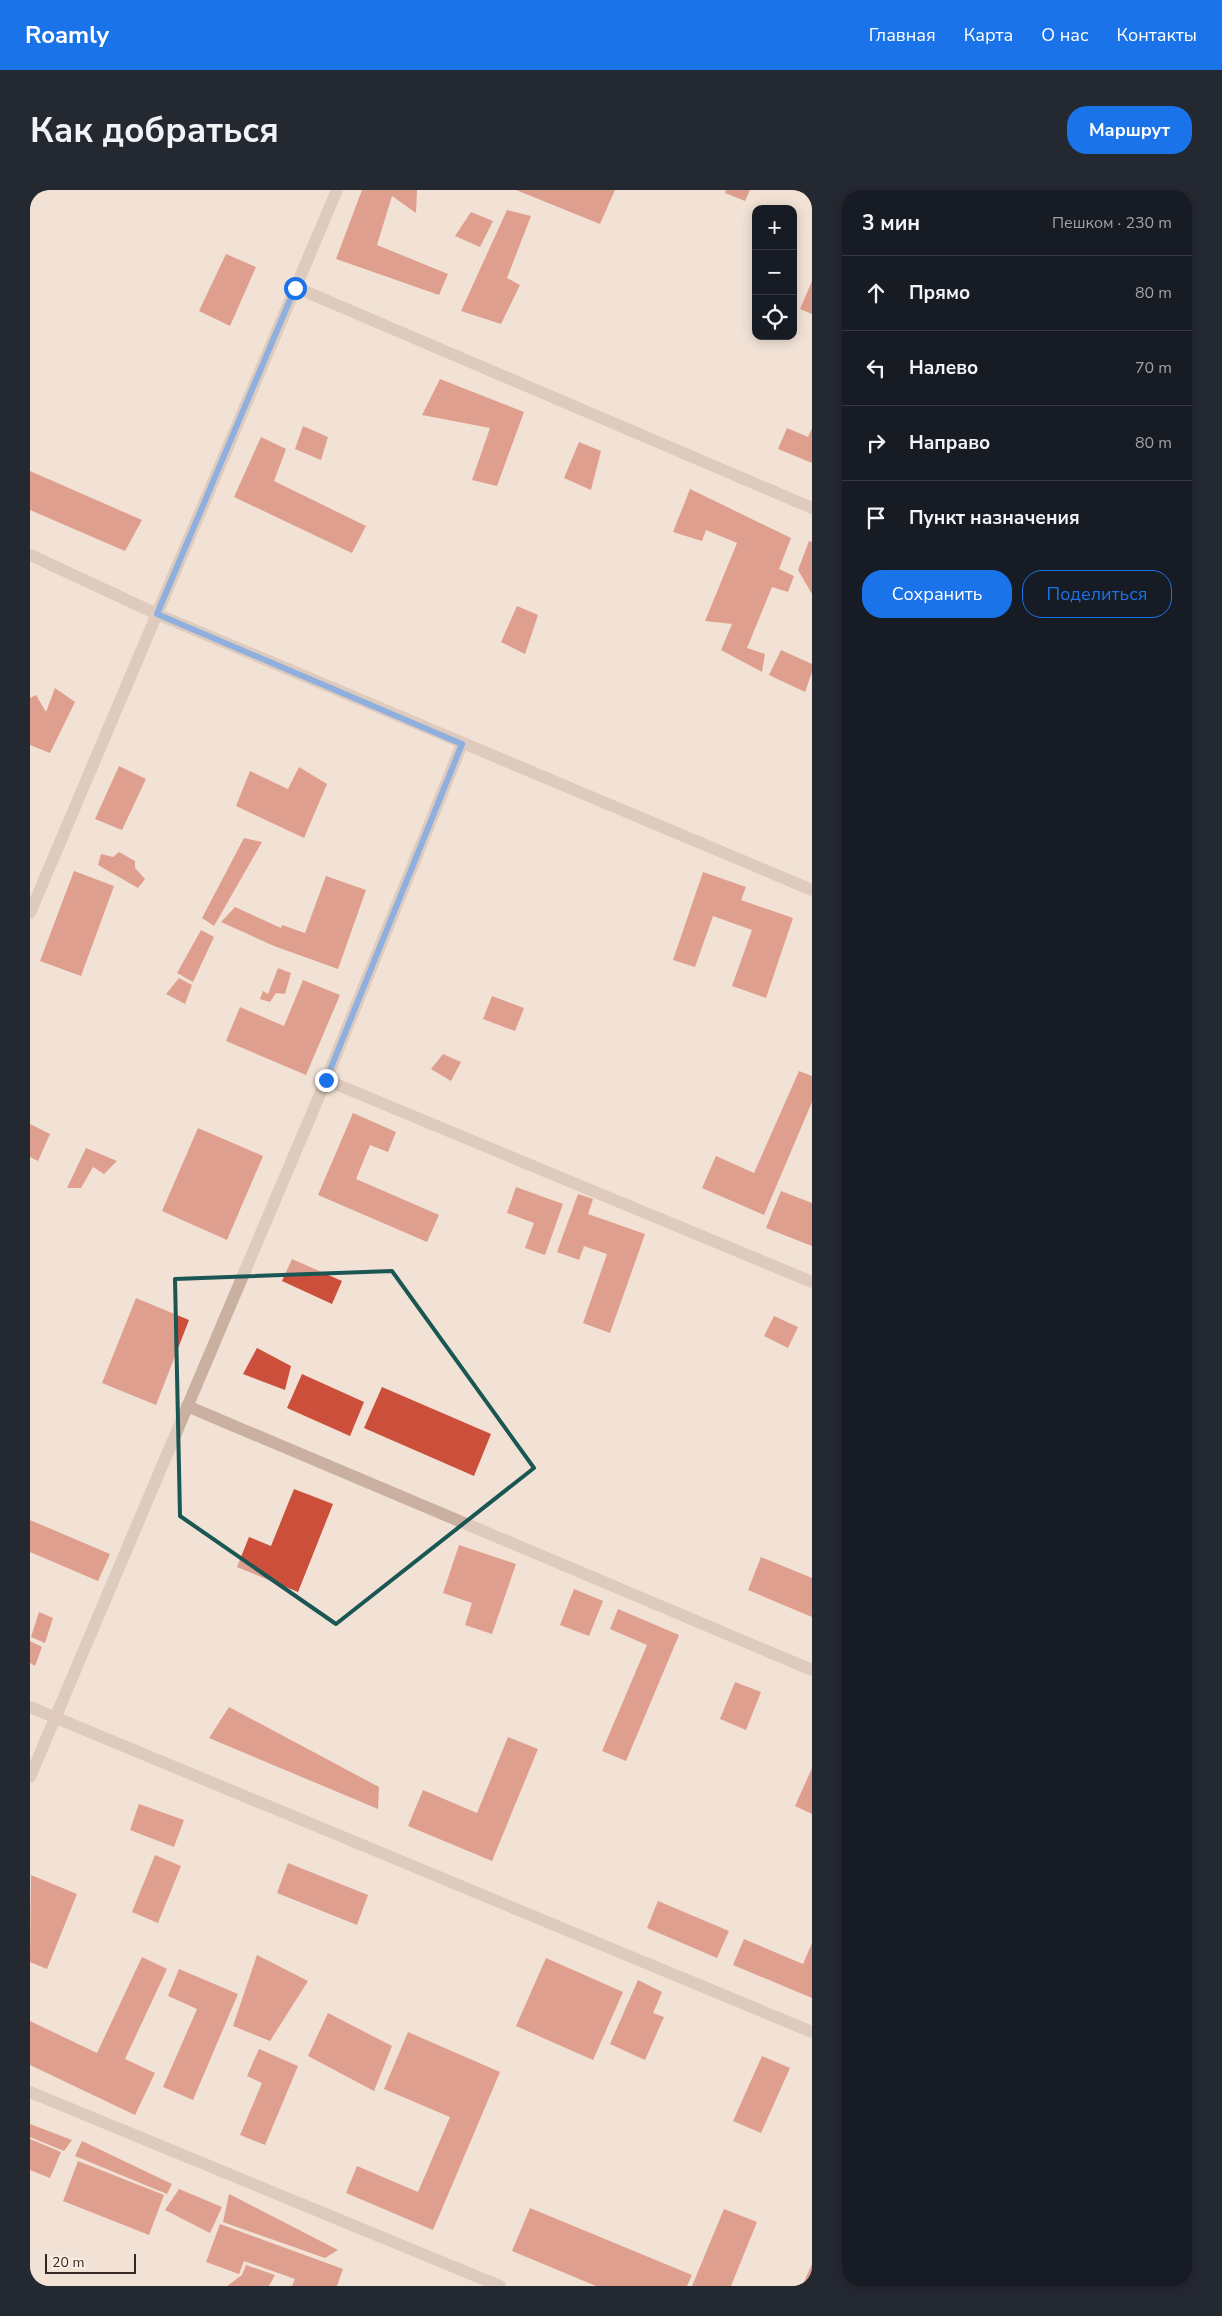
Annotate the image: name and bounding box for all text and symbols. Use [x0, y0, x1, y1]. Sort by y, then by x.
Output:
text: Roamly [25, 19, 109, 51]
text: Главная [869, 23, 936, 47]
text: Карта [964, 23, 1013, 47]
text: О нас [1041, 23, 1089, 47]
text: Контакты [1117, 23, 1197, 47]
button: Маршрут [1067, 106, 1192, 154]
text: Как добраться [30, 107, 279, 154]
map controls [752, 205, 797, 340]
button: + [752, 205, 797, 250]
text: 3 мин [862, 209, 920, 237]
text: Пешком · 230 m [1052, 212, 1172, 234]
button: − [752, 250, 797, 295]
route start [284, 277, 307, 300]
icon: ahead [862, 279, 890, 307]
text: Прямо [909, 280, 970, 306]
text: 80 m [1135, 282, 1172, 304]
button: locate [752, 295, 797, 340]
icon: left [862, 354, 890, 382]
text: Налево [909, 355, 978, 381]
text: 70 m [1135, 357, 1172, 379]
icon: right [862, 429, 890, 457]
text: Направо [909, 430, 990, 456]
text: 80 m [1135, 432, 1172, 454]
icon: arrive [862, 504, 890, 532]
text: Пункт назначения [909, 505, 1080, 531]
button: Сохранить [862, 570, 1012, 618]
button: Поделиться [1022, 570, 1172, 618]
route end [315, 1069, 338, 1092]
scale bar [45, 2251, 136, 2274]
text: 20 m [52, 2253, 84, 2272]

